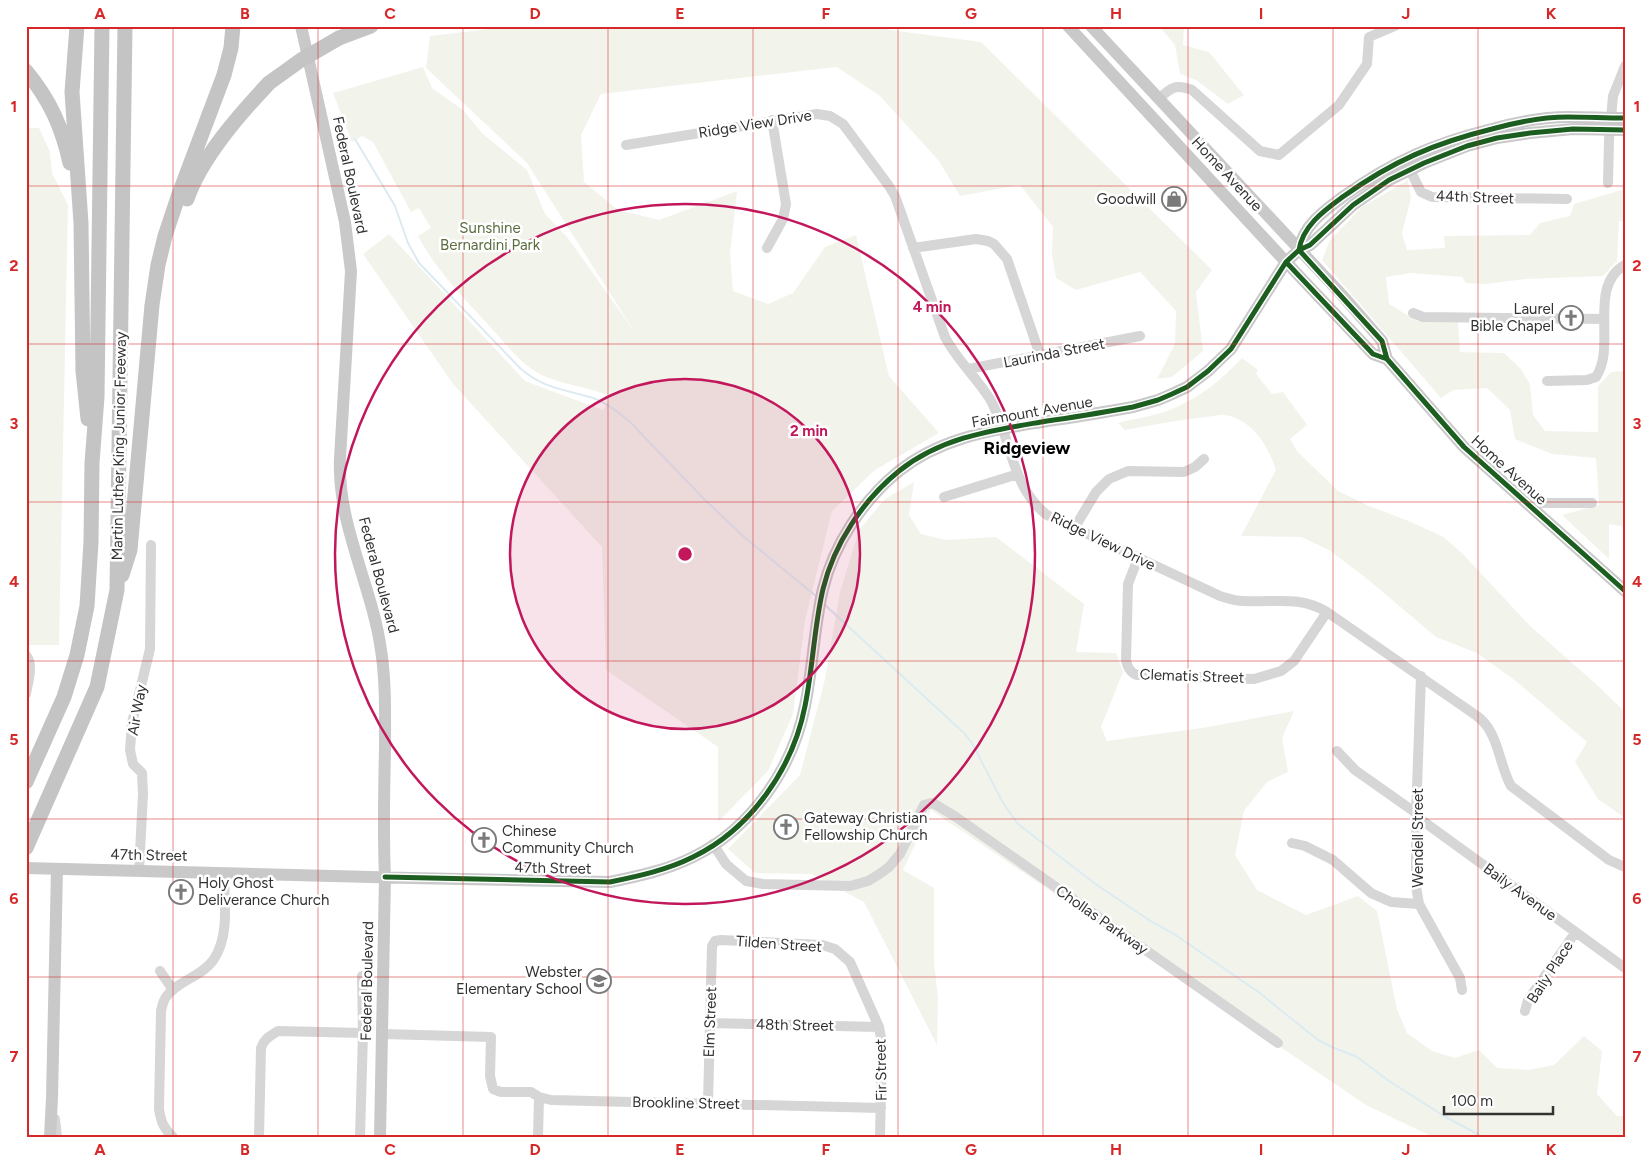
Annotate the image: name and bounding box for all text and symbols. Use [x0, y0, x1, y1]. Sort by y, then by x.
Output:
text: A [94, 4, 106, 23]
text: B [240, 4, 250, 23]
text: C [384, 4, 396, 23]
text: D [529, 4, 541, 23]
text: E [675, 4, 685, 23]
text: F [822, 4, 831, 23]
text: G [965, 4, 977, 23]
text: H [1110, 4, 1122, 23]
text: I [1259, 4, 1263, 23]
text: J [1402, 4, 1410, 23]
text: K [1546, 4, 1557, 23]
text: 1 [11, 97, 17, 116]
text: 1 [1634, 97, 1640, 116]
street label: Ridge View Drive [697, 106, 813, 142]
street label: Federal Boulevard [329, 115, 371, 235]
street label: Home Avenue [1188, 133, 1266, 215]
shop icon: Goodwill [1161, 186, 1187, 212]
street label: 44th Street [1436, 187, 1515, 207]
place label: Goodwill [1097, 190, 1156, 208]
park label: Sunshine Bernardini Park [440, 219, 541, 254]
text: 2 [9, 256, 19, 275]
text: 2 [1632, 256, 1642, 275]
text: 4 min [913, 298, 951, 316]
place label: Laurel Bible Chapel [1470, 300, 1554, 335]
church icon: Laurel Bible Chapel [1558, 305, 1584, 331]
street label: Martin Luther King Junior Freeway [108, 331, 130, 561]
street label: Laurinda Street [1002, 334, 1107, 372]
street label: Fairmount Avenue [970, 392, 1094, 432]
text: 3 [10, 414, 19, 433]
text: 3 [1633, 414, 1642, 433]
text: 2 min [790, 422, 828, 440]
street label: Home Avenue [1468, 431, 1550, 509]
district label: Ridgeview [984, 437, 1070, 459]
street label: Ridge View Drive [1048, 508, 1158, 574]
street label: Federal Boulevard [355, 515, 403, 635]
centre of rings [676, 545, 694, 563]
text: 4 [9, 572, 19, 591]
text: 4 [1632, 572, 1642, 591]
street label: Clematis Street [1139, 665, 1245, 687]
street label: Air Way [124, 683, 150, 737]
text: 5 [9, 730, 19, 749]
text: 5 [1632, 730, 1642, 749]
street label: Wendell Street [1409, 788, 1427, 888]
place label: Gateway Christian Fellowship Church [804, 809, 928, 844]
church icon: Gateway Christian Fellowship Church [773, 814, 799, 840]
place label: Chinese Community Church [502, 822, 634, 857]
church icon: Chinese Community Church [471, 827, 497, 853]
street label: 47th Street [110, 845, 188, 865]
street label: 47th Street [514, 858, 592, 878]
street label: Baily Avenue [1480, 859, 1560, 925]
place label: Holy Ghost Deliverance Church [198, 874, 329, 909]
church icon: Holy Ghost Deliverance Church [168, 879, 194, 905]
street label: Chollas Parkway [1052, 882, 1152, 959]
text: 6 [9, 889, 19, 908]
text: 6 [1632, 889, 1642, 908]
street label: Federal Boulevard [357, 921, 377, 1041]
street label: Tilden Street [735, 932, 823, 956]
street label: Baily Place [1523, 937, 1577, 1007]
place label: Webster Elementary School [456, 963, 582, 998]
school or university icon: Webster Elementary School [586, 968, 612, 994]
street label: Elm Street [700, 986, 720, 1058]
street label: 48th Street [756, 1015, 835, 1035]
street label: Fir Street [871, 1038, 891, 1101]
text: 7 [10, 1047, 19, 1066]
text: 7 [1633, 1047, 1642, 1066]
scale bar [1444, 1083, 1552, 1115]
text: 100 m [1451, 1092, 1493, 1110]
street label: Brookline Street [632, 1093, 740, 1113]
text: A [94, 1140, 106, 1159]
text: B [240, 1140, 250, 1159]
text: C [384, 1140, 396, 1159]
text: D [529, 1140, 541, 1159]
text: E [675, 1140, 685, 1159]
text: F [822, 1140, 831, 1159]
text: G [965, 1140, 977, 1159]
text: H [1110, 1140, 1122, 1159]
text: I [1259, 1140, 1263, 1159]
text: J [1402, 1140, 1410, 1159]
text: K [1546, 1140, 1557, 1159]

